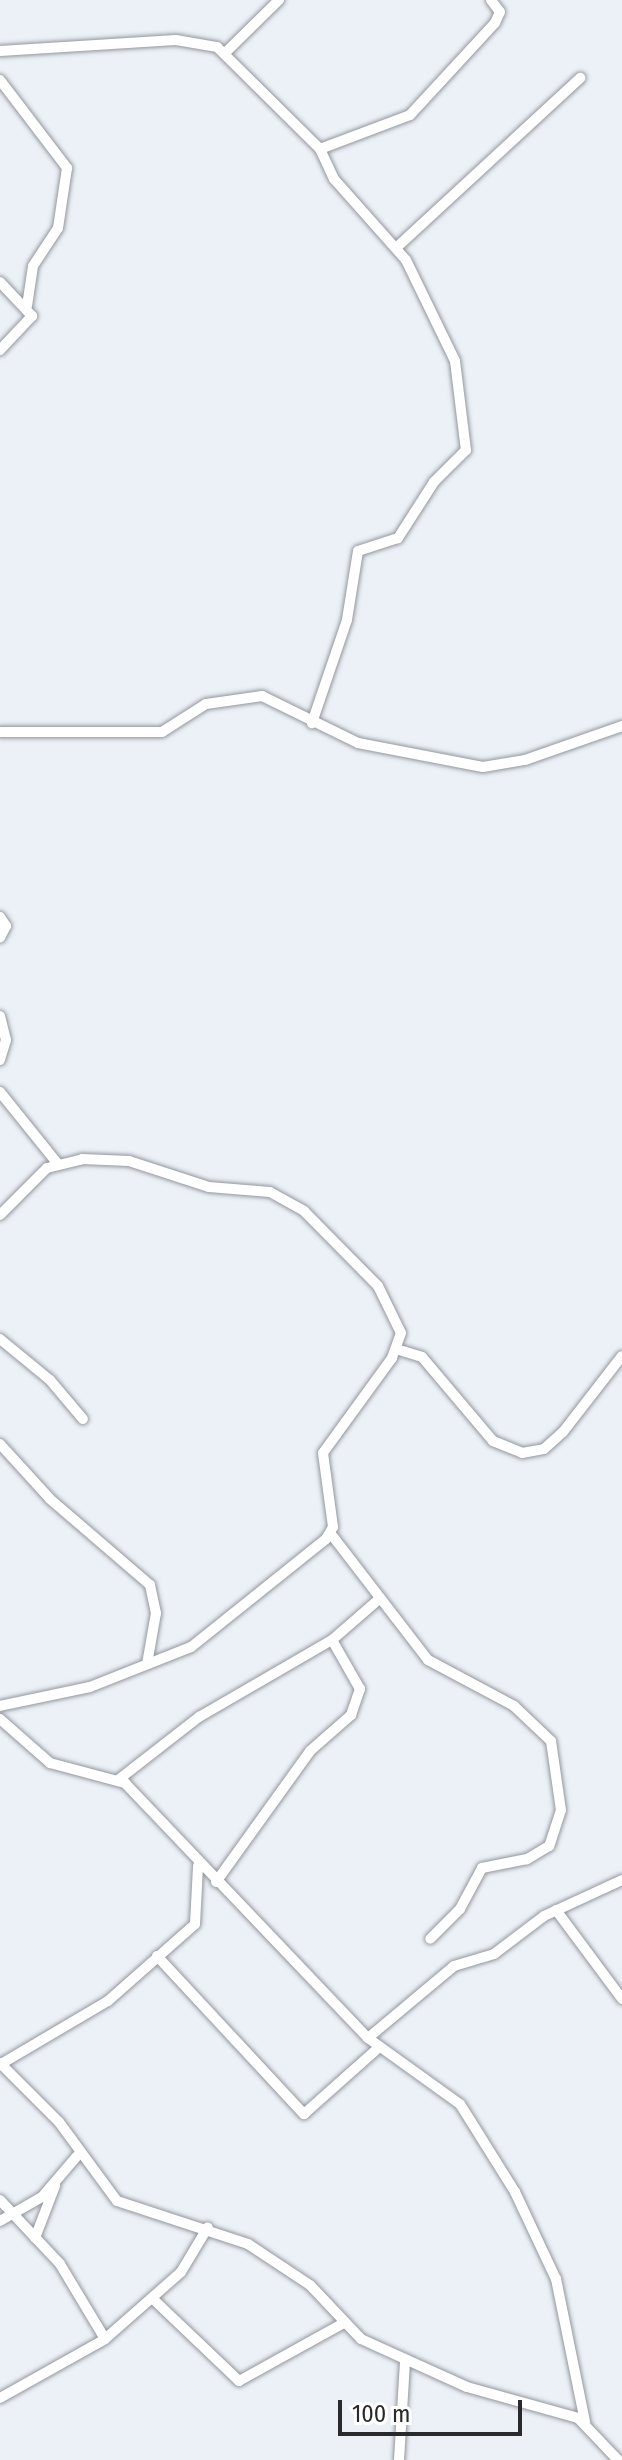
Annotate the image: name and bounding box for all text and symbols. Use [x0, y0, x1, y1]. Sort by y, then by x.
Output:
scale bar [342, 2384, 526, 2434]
text: 100 m [352, 2400, 410, 2428]

